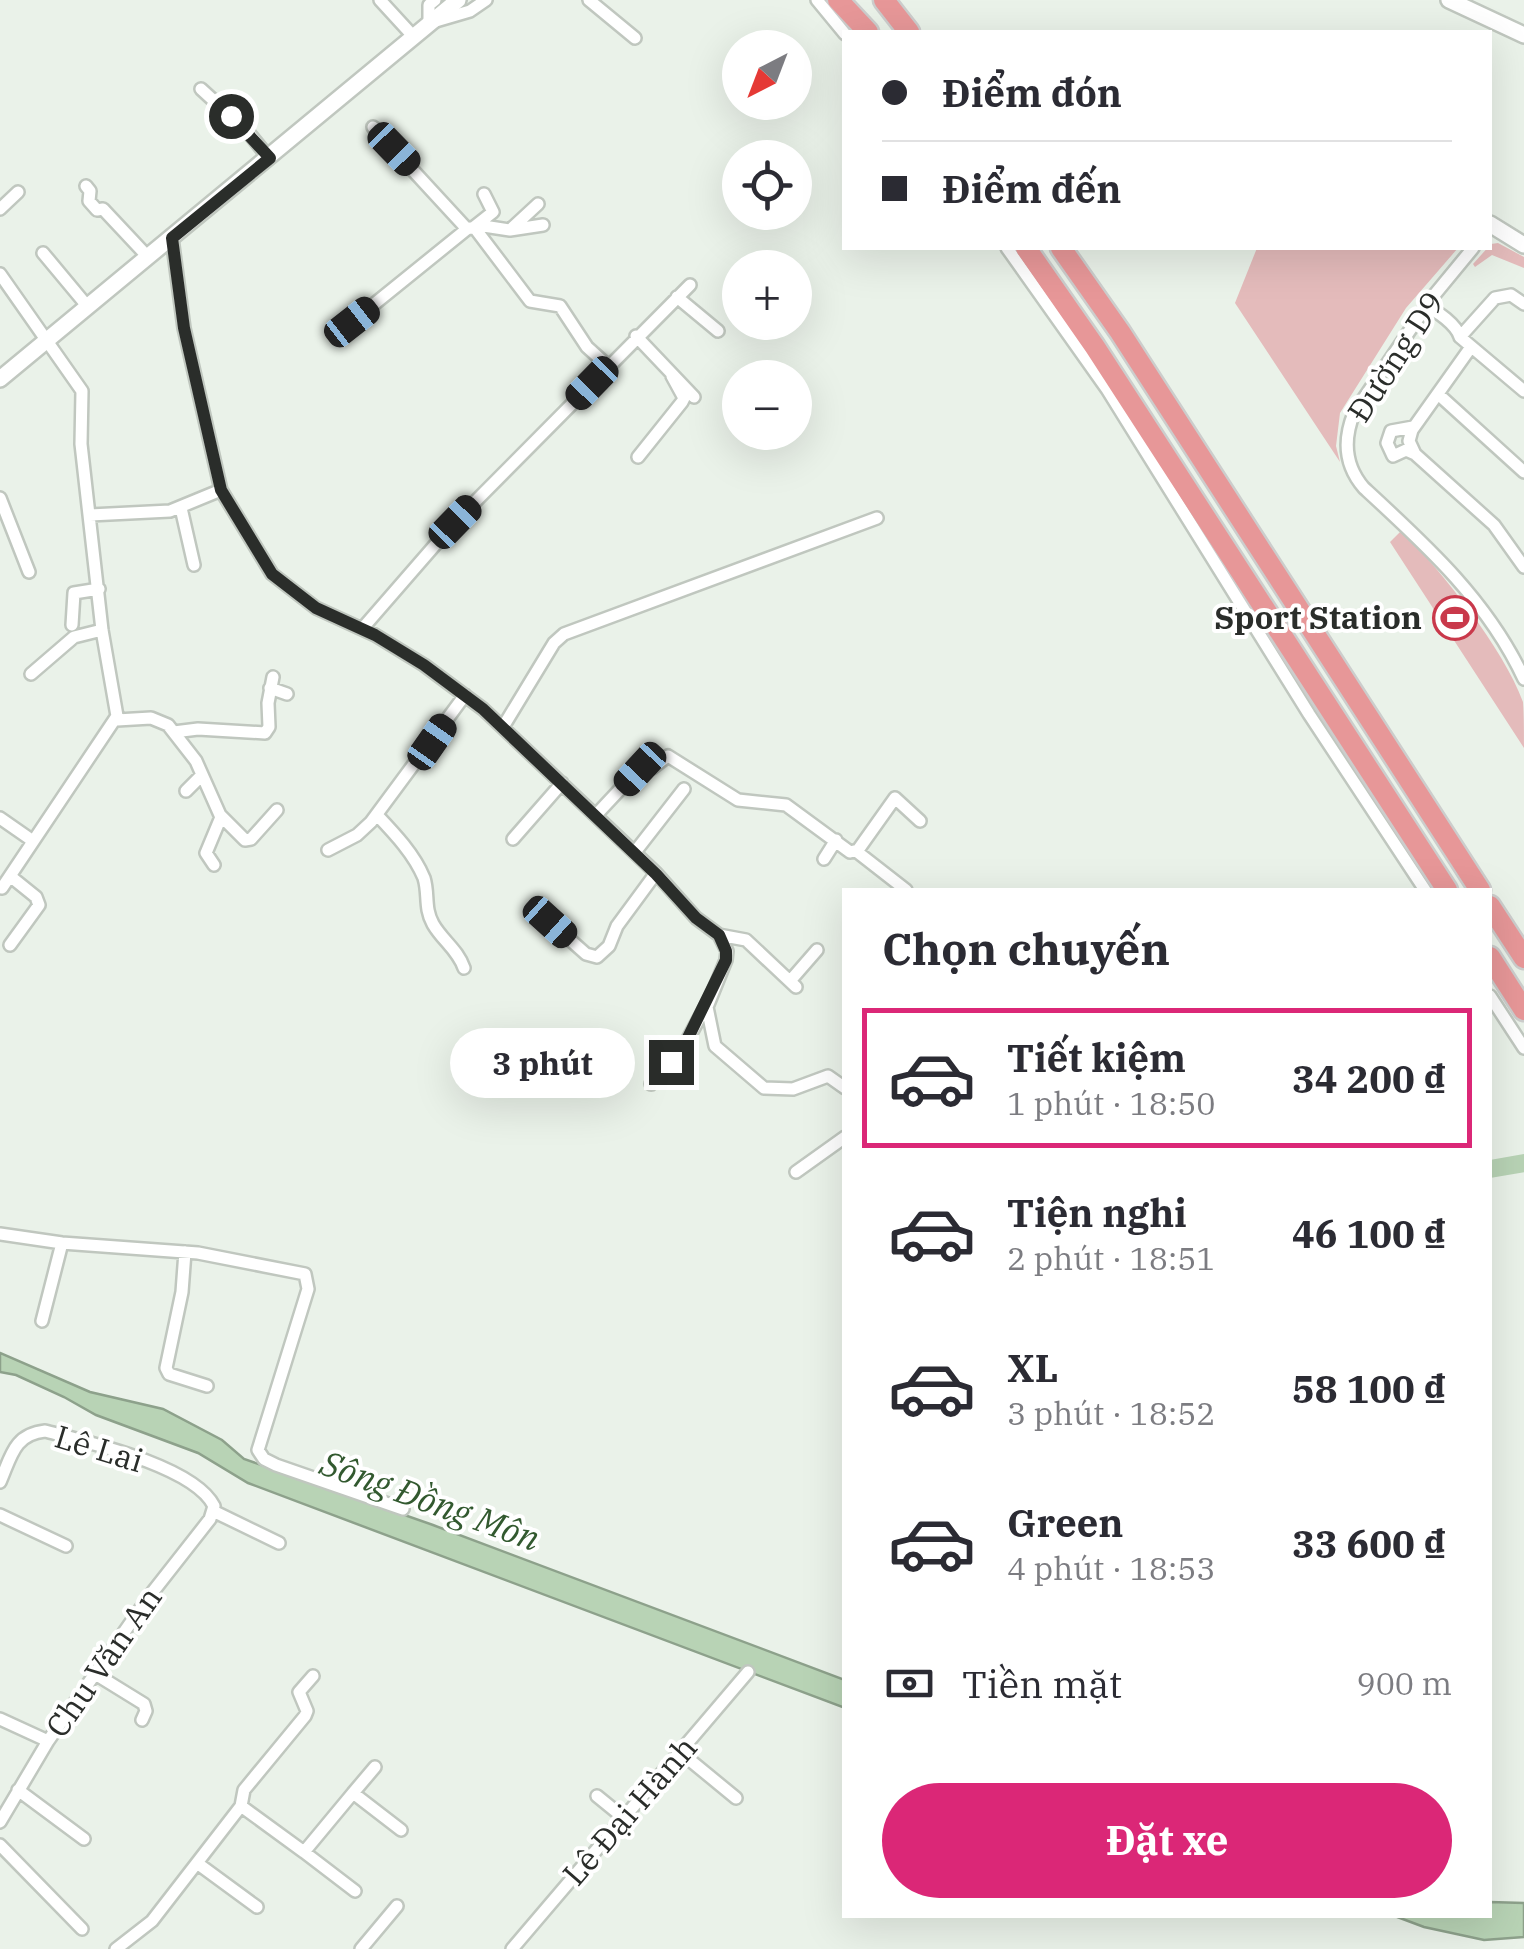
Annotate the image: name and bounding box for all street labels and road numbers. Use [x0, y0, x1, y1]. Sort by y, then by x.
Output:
street label: Đường D9 [1337, 283, 1453, 430]
street label: Lê Lai [50, 1415, 149, 1481]
street label: Chu Văn An [36, 1578, 171, 1745]
street label: Lê Đại Hành [553, 1727, 706, 1894]

